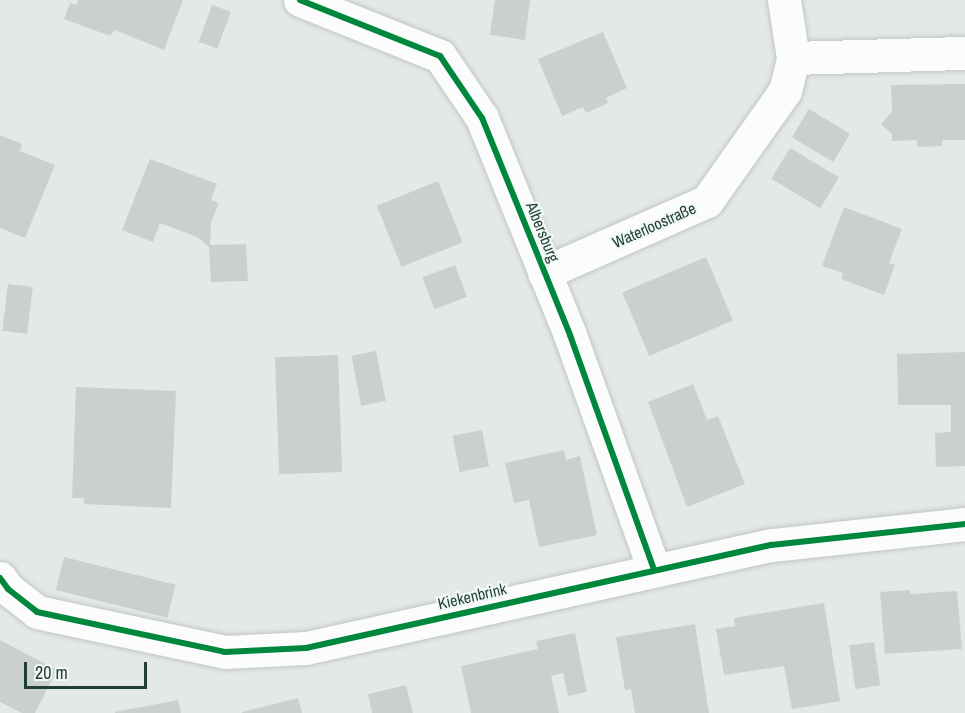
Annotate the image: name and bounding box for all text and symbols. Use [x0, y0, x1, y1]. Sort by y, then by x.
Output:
street label: Waterloostraße [609, 198, 699, 252]
street label: Albersburg [522, 199, 564, 265]
street label: Kiekenbrink [436, 579, 508, 613]
scale bar [27, 650, 150, 688]
text: 20 m [35, 660, 68, 685]

